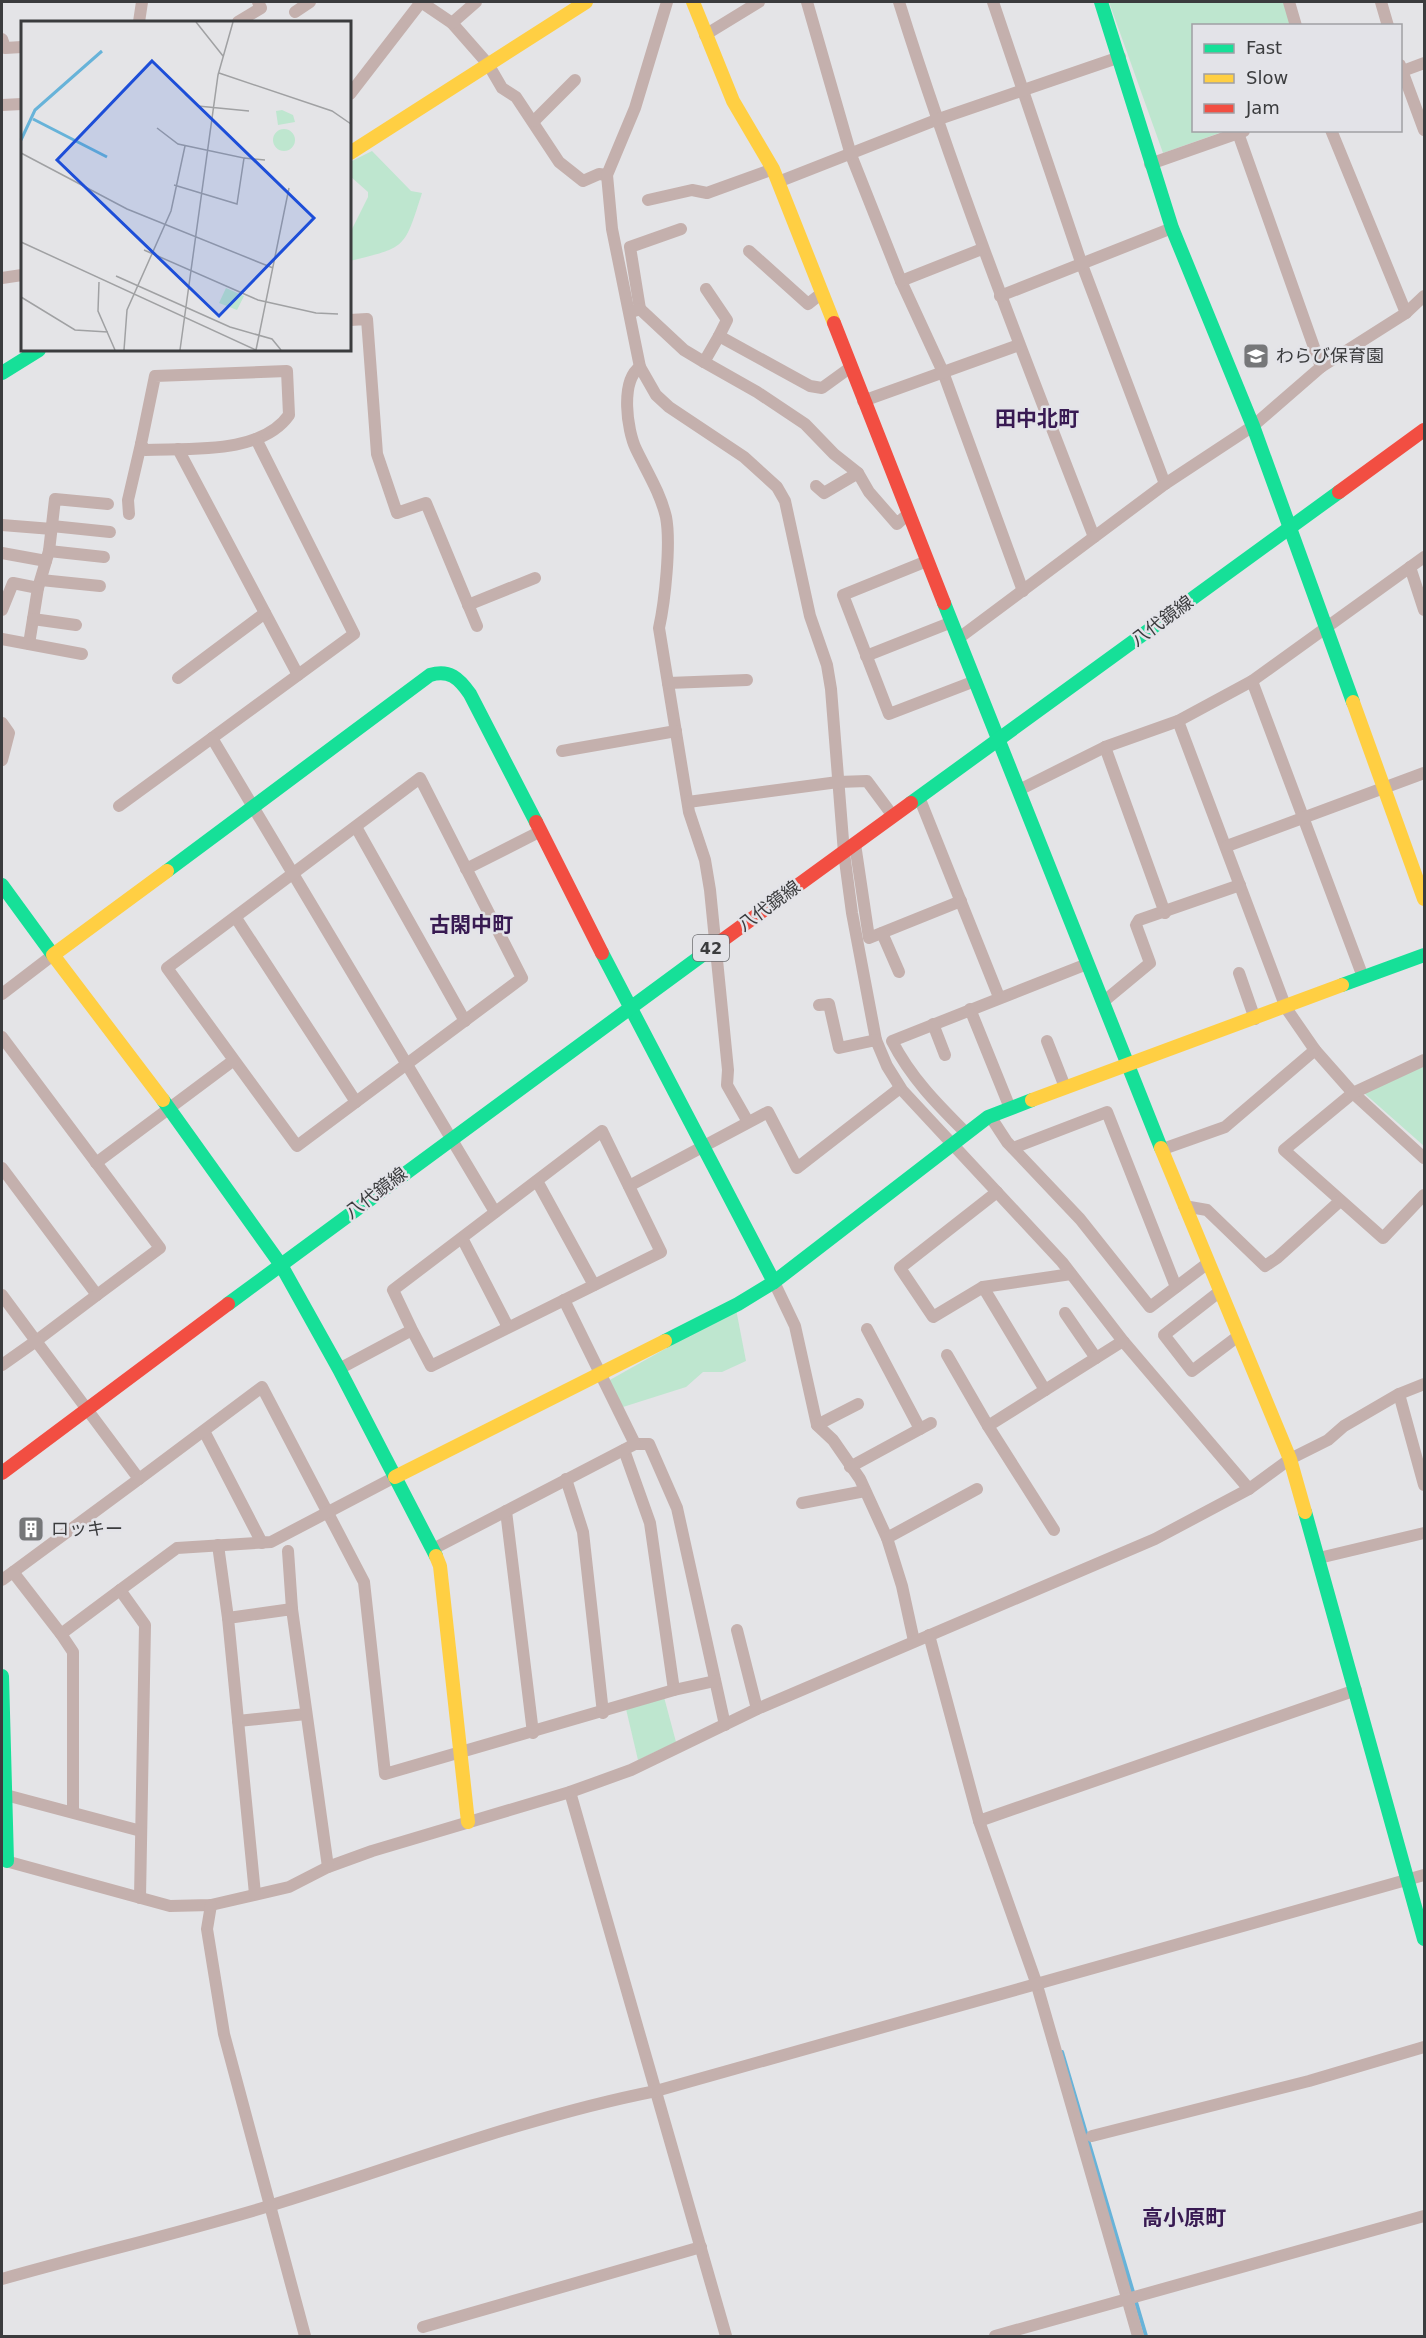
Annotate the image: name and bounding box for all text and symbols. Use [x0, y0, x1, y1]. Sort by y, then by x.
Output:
inset map [21, 21, 351, 351]
legend [1192, 24, 1402, 132]
text: Fast [1246, 37, 1282, 58]
text: Slow [1246, 67, 1288, 88]
text: Jam [1245, 97, 1280, 118]
school or university icon: わらび保育園 [1241, 341, 1271, 371]
place label: わらび保育園 [1276, 345, 1384, 366]
district label: 田中北町 [995, 407, 1079, 431]
street label: 八代鏡線 [1126, 591, 1197, 650]
street label: 八代鏡線 [733, 876, 804, 935]
district label: 古閑中町 [429, 913, 513, 937]
road number: 42 [693, 935, 729, 961]
street label: 八代鏡線 [341, 1163, 411, 1223]
building icon: ロッキー [16, 1514, 46, 1544]
place label: ロッキー [51, 1518, 123, 1539]
district label: 高小原町 [1142, 2206, 1226, 2230]

